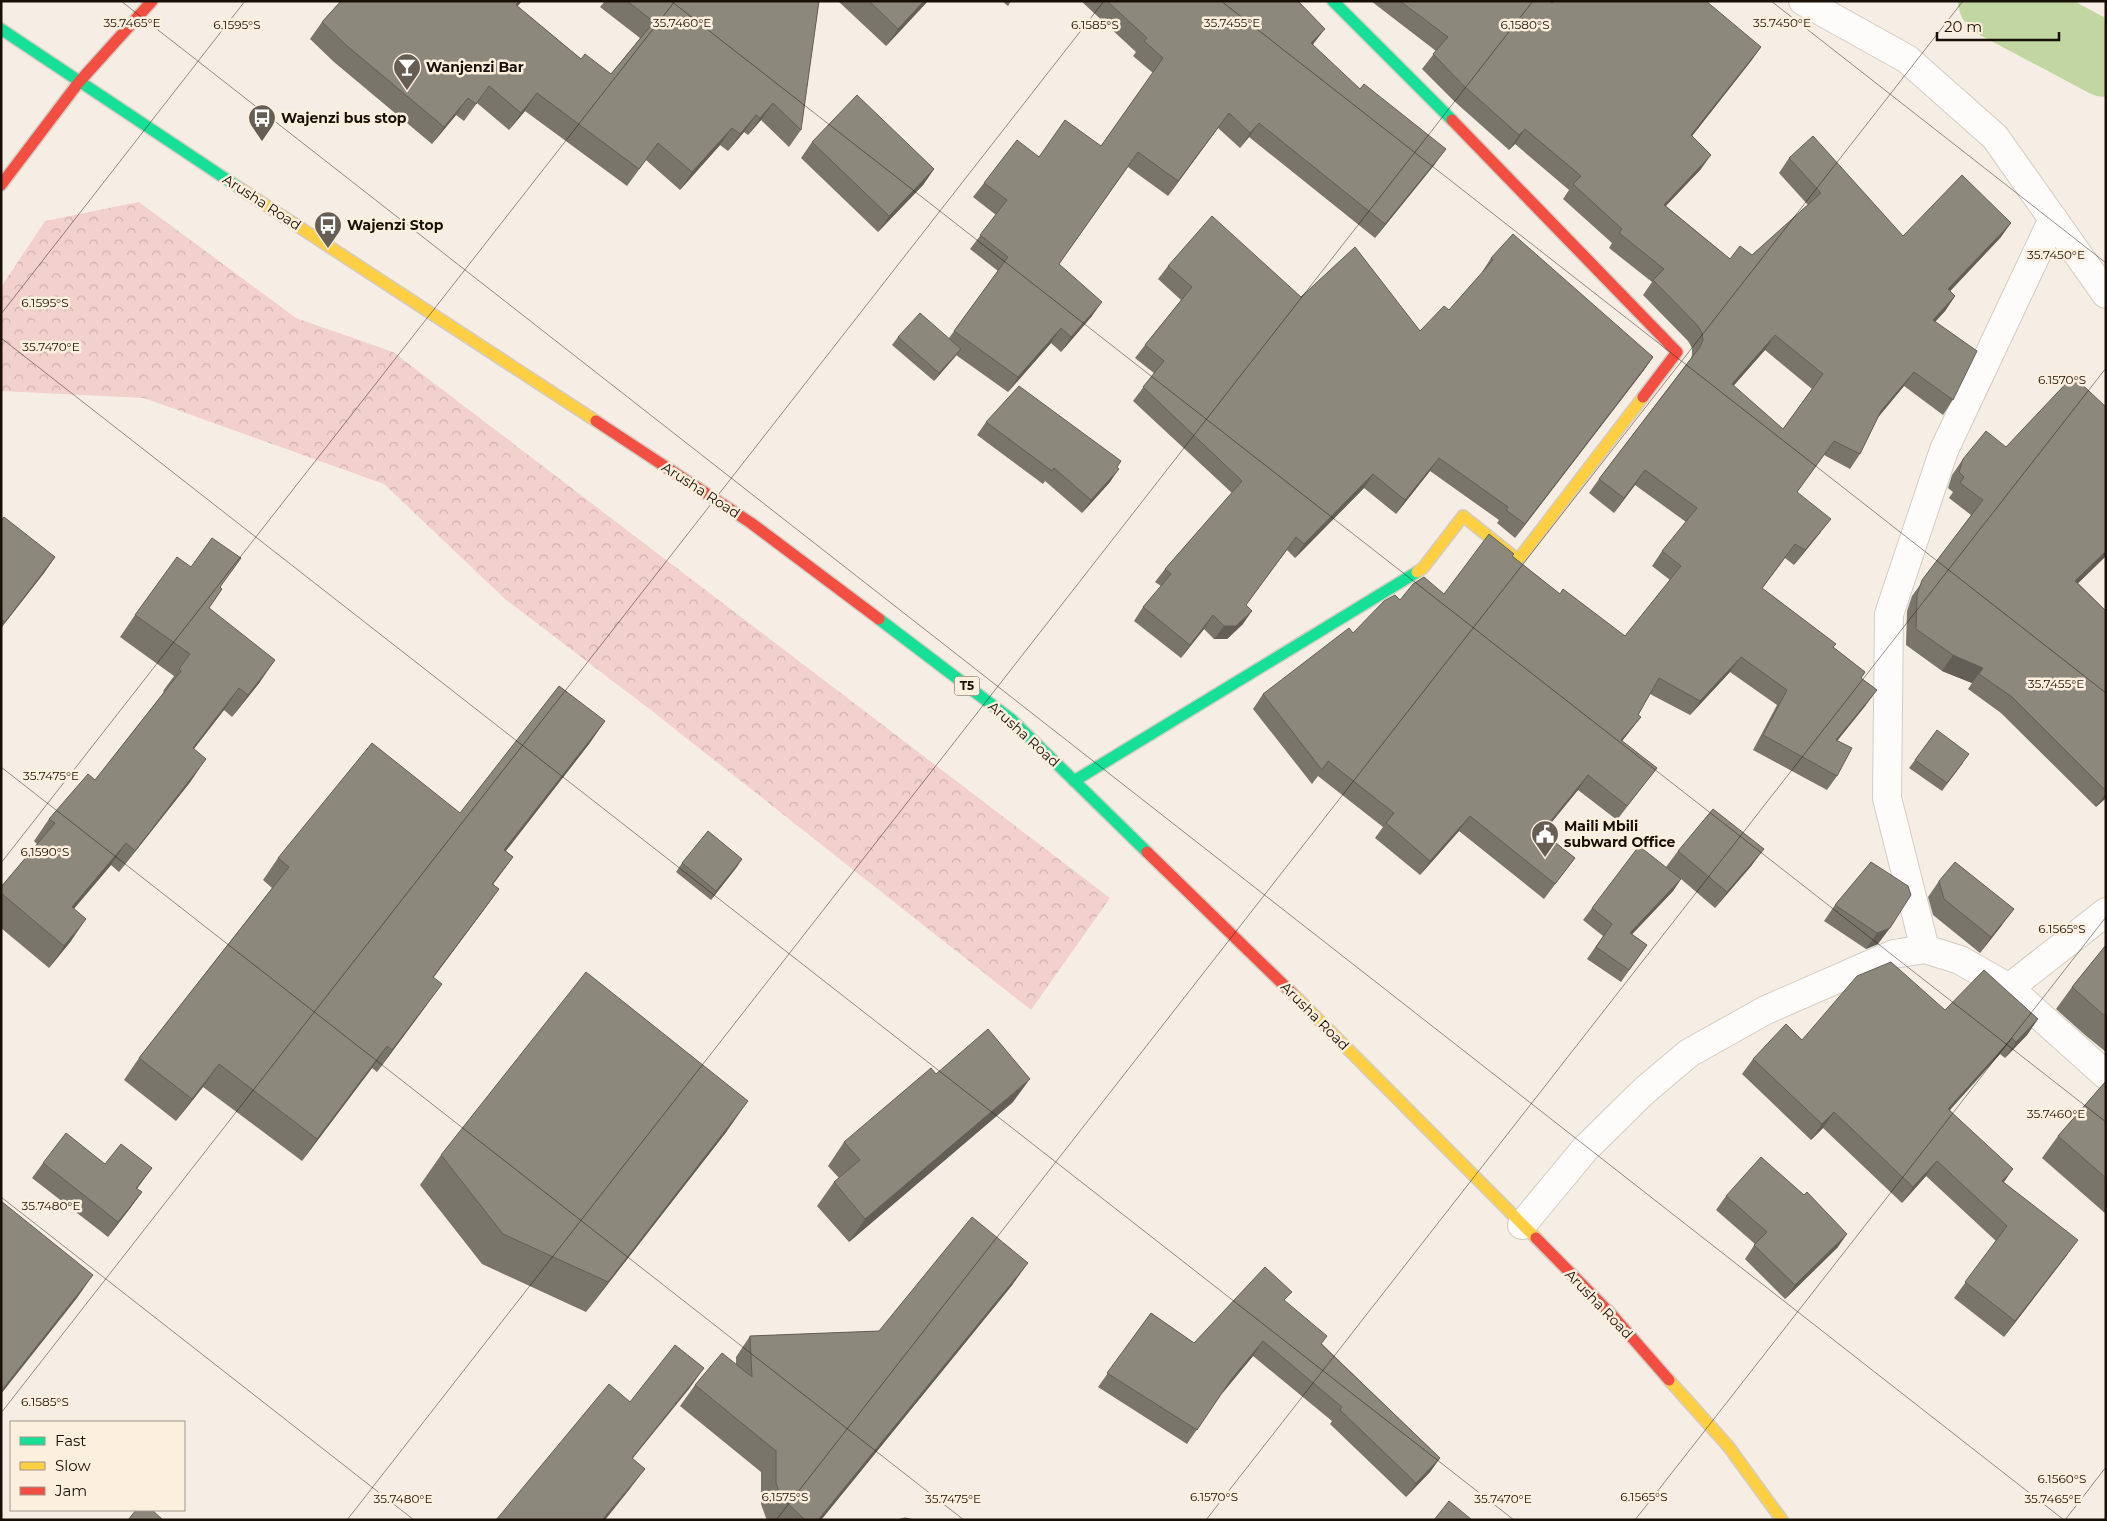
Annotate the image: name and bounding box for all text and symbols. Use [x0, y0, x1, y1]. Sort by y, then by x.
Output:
scale bar [1937, 10, 2060, 42]
text: 35.7465°E [103, 15, 161, 30]
text: 35.7460°E [653, 15, 711, 30]
text: 35.7455°E [1204, 15, 1260, 30]
text: 35.7450°E [1753, 15, 1811, 30]
text: 6.1595°S [213, 17, 261, 32]
text: 6.1585°S [1071, 17, 1119, 32]
text: 6.1580°S [1500, 17, 1550, 32]
text: 20 m [1944, 17, 1982, 36]
bar icon: Wanjenzi Bar [392, 52, 422, 91]
place label: Wanjenzi Bar [426, 58, 524, 76]
bus stop icon: Wajenzi bus stop [247, 103, 277, 142]
place label: Wajenzi bus stop [281, 109, 407, 127]
street label: Arusha Road [219, 170, 305, 234]
bus stop icon: Wajenzi Stop [313, 210, 343, 249]
place label: Wajenzi Stop [347, 216, 444, 234]
text: 35.7450°E [2027, 247, 2085, 262]
text: 6.1595°S [21, 295, 69, 310]
text: 35.7470°E [22, 339, 80, 354]
text: 6.1570°S [2038, 372, 2086, 387]
street label: Arusha Road [658, 458, 744, 522]
road number: T5 [954, 676, 980, 696]
text: 35.7455°E [2028, 676, 2084, 691]
street label: Arusha Road [985, 697, 1063, 771]
text: 35.7475°E [23, 768, 79, 783]
place label: Maili Mbili subward Office [1564, 817, 1676, 851]
public building icon: Maili Mbili subward Office [1530, 819, 1560, 858]
text: 6.1590°S [21, 844, 69, 859]
text: 6.1565°S [2038, 921, 2086, 936]
street label: Arusha Road [1277, 978, 1353, 1054]
text: 35.7460°E [2027, 1106, 2085, 1121]
text: 35.7480°E [22, 1198, 80, 1213]
street label: Arusha Road [1561, 1265, 1637, 1343]
text: 6.1585°S [21, 1394, 69, 1409]
legend [10, 1421, 185, 1511]
text: Fast [55, 1431, 86, 1450]
text: Slow [55, 1456, 91, 1475]
text: 6.1560°S [2038, 1471, 2086, 1486]
text: Jam [54, 1481, 87, 1500]
text: 6.1575°S [762, 1489, 808, 1504]
text: 6.1570°S [1190, 1489, 1238, 1504]
text: 6.1565°S [1620, 1489, 1668, 1504]
text: 35.7480°E [374, 1491, 432, 1506]
text: 35.7475°E [925, 1491, 981, 1506]
text: 35.7470°E [1474, 1491, 1532, 1506]
text: 35.7465°E [2024, 1491, 2082, 1506]

